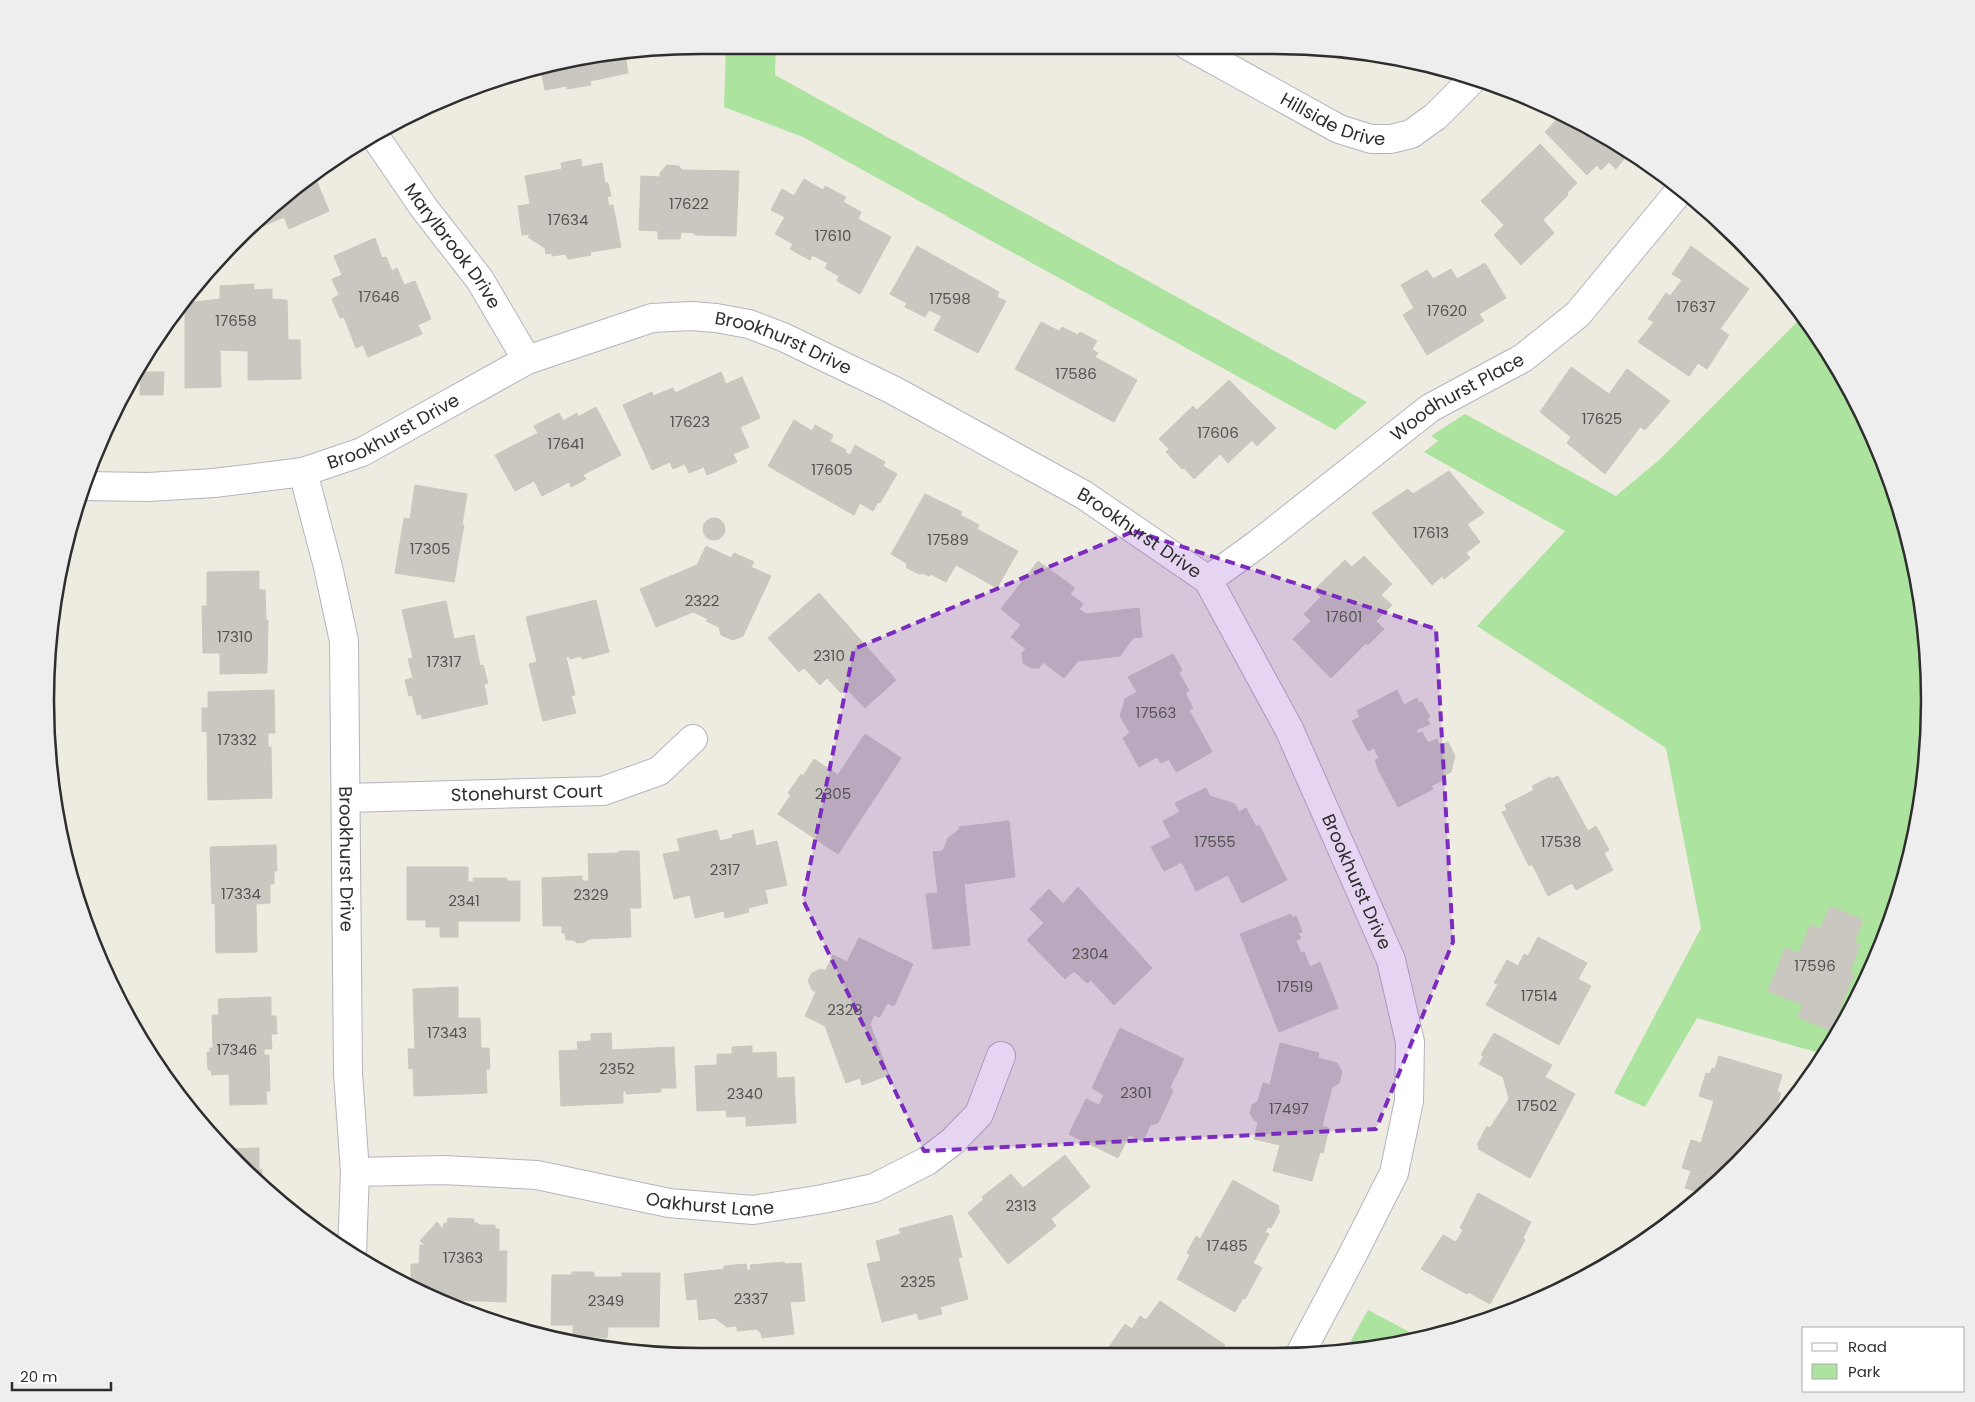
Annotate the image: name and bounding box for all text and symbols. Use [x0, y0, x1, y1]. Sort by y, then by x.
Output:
street label: Hillside Drive [1276, 86, 1385, 151]
street label: Marylbrook Drive [399, 178, 507, 313]
house number: 17622 [669, 193, 709, 214]
house number: 17634 [548, 209, 588, 230]
house number: 17610 [815, 225, 851, 246]
house number: 17646 [358, 286, 400, 307]
house number: 17598 [929, 288, 971, 309]
house number: 17637 [1676, 296, 1716, 317]
house number: 17620 [1427, 300, 1467, 321]
street label: Brookhurst Drive [713, 305, 856, 380]
house number: 17658 [215, 310, 257, 331]
street label: Woodhurst Place [1385, 347, 1529, 447]
house number: 17586 [1055, 363, 1097, 384]
street label: Brookhurst Drive [324, 387, 464, 475]
house number: 17625 [1582, 408, 1622, 429]
house number: 17623 [670, 411, 710, 432]
house number: 17606 [1197, 422, 1239, 443]
house number: 17641 [548, 433, 584, 454]
house number: 17605 [811, 459, 853, 480]
street label: Brookhurst Drive [1073, 481, 1207, 584]
house number: 17613 [1413, 522, 1449, 543]
house number: 17589 [927, 529, 969, 550]
house number: 17305 [410, 538, 450, 559]
house number: 2322 [685, 590, 719, 611]
house number: 17601 [1326, 606, 1362, 627]
house number: 17310 [217, 626, 253, 647]
house number: 2310 [813, 645, 845, 666]
house number: 17317 [427, 651, 461, 672]
house number: 17563 [1136, 702, 1176, 723]
house number: 17332 [217, 729, 257, 750]
street label: Stonehurst Court [451, 778, 603, 807]
house number: 2305 [815, 783, 851, 804]
street label: Brookhurst Drive [333, 786, 360, 932]
street label: Brookhurst Drive [1316, 810, 1398, 953]
house number: 17555 [1194, 831, 1236, 852]
house number: 17538 [1541, 831, 1581, 852]
house number: 2317 [710, 859, 740, 880]
house number: 17334 [221, 883, 261, 904]
house number: 2329 [573, 884, 609, 905]
house number: 2341 [448, 890, 480, 911]
house number: 2304 [1072, 943, 1108, 964]
house number: 17596 [1794, 955, 1836, 976]
house number: 17519 [1277, 976, 1313, 997]
house number: 17514 [1521, 985, 1557, 1006]
house number: 2328 [827, 999, 863, 1020]
house number: 17343 [427, 1022, 467, 1043]
house number: 17346 [217, 1039, 257, 1060]
house number: 2352 [599, 1058, 635, 1079]
house number: 2301 [1120, 1082, 1152, 1103]
house number: 2340 [727, 1083, 763, 1104]
house number: 17502 [1517, 1095, 1557, 1116]
house number: 17497 [1269, 1098, 1309, 1119]
street label: Oakhurst Lane [644, 1185, 776, 1222]
house number: 2313 [1005, 1195, 1037, 1216]
house number: 17485 [1206, 1235, 1248, 1256]
house number: 17363 [443, 1247, 483, 1268]
house number: 2325 [900, 1271, 936, 1292]
house number: 2337 [734, 1288, 768, 1309]
house number: 2349 [588, 1290, 624, 1311]
legend [1802, 1327, 1965, 1392]
text: Road [1848, 1336, 1887, 1357]
scale bar [12, 1360, 111, 1392]
text: Park [1848, 1361, 1880, 1382]
text: 20 m [20, 1366, 58, 1387]

